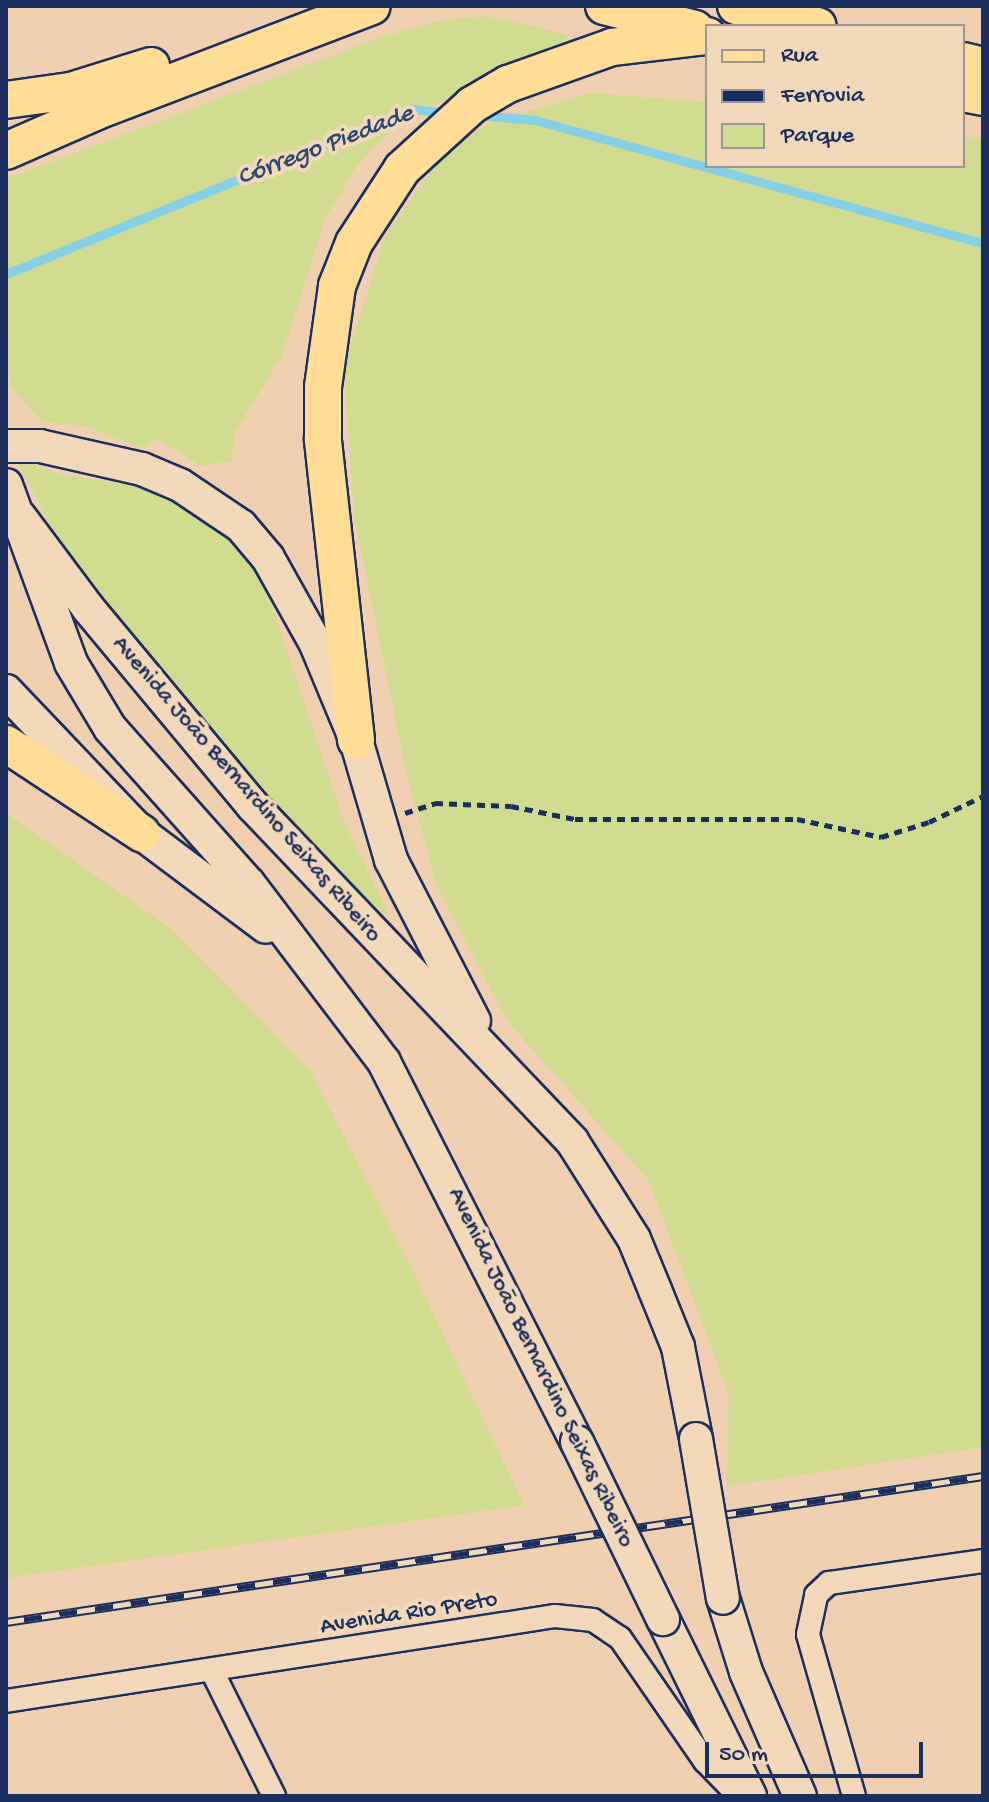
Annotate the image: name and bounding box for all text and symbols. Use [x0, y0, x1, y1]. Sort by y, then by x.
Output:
legend [705, 24, 965, 168]
text: Rua [781, 42, 818, 71]
text: Ferrovia [781, 82, 864, 111]
water label: Córrego Piedade [234, 99, 418, 195]
text: Parque [781, 122, 854, 151]
street label: Avenida João Bernardino Seixas Ribeiro [105, 631, 387, 949]
street label: Avenida João Bernardino Seixas Ribeiro [440, 1183, 640, 1553]
street label: Avenida Rio Preto [318, 1586, 500, 1642]
scale bar [709, 1726, 927, 1776]
text: 50 m [719, 1741, 768, 1770]

